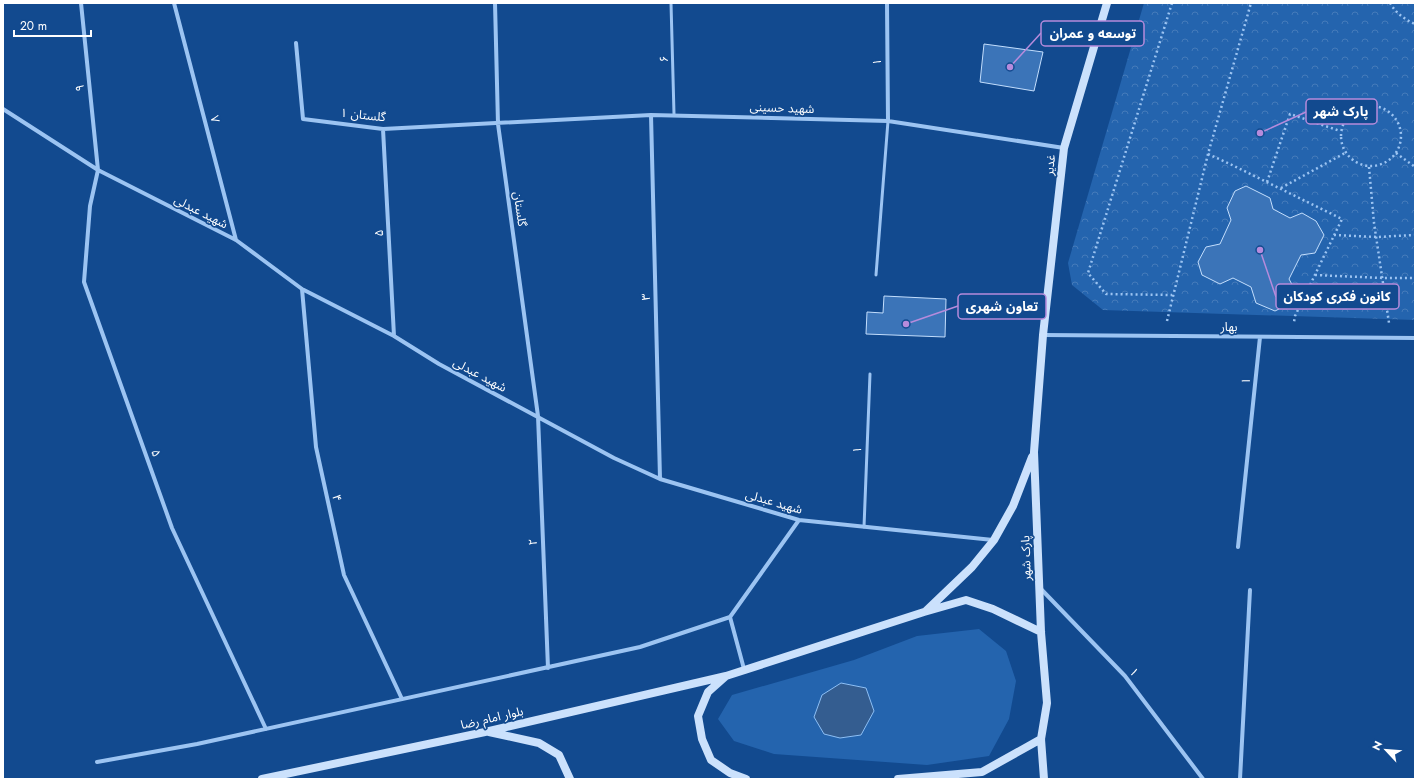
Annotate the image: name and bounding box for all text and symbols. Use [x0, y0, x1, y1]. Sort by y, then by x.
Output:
scale bar [14, 12, 91, 38]
text: 20 m [20, 17, 47, 35]
callout: توسعه و عمران [1041, 21, 1144, 46]
text: توسعه و عمران [1050, 24, 1137, 43]
street label: ۶ [655, 55, 673, 63]
street label: ۱ [868, 59, 886, 65]
street label: ۹ [71, 84, 89, 92]
street label: شهید حسینی [749, 98, 815, 118]
callout: پارک شهر [1306, 99, 1377, 124]
text: پارک شهر [1313, 102, 1368, 121]
street label: گلستان ۱ [339, 104, 388, 126]
street label: ۷ [205, 113, 225, 125]
street label: غدیر [1040, 154, 1060, 177]
street label: گلستان [509, 190, 531, 229]
street label: شهید عبدلی [171, 191, 231, 233]
street label: ۵ [370, 229, 388, 237]
callout: کانون فکری کودکان [1276, 284, 1399, 309]
text: کانون فکری کودکان [1283, 287, 1391, 306]
street label: ۳ [637, 293, 655, 301]
callout: تعاون شهری [958, 294, 1046, 319]
text: تعاون شهری [966, 297, 1038, 316]
street label: بهار [1219, 318, 1238, 336]
street label: شهید عبدلی [450, 353, 510, 397]
street label: ۱ [1237, 377, 1255, 385]
street label: ۱ [848, 446, 866, 454]
street label: ۵ [146, 447, 166, 459]
street label: شهید عبدلی [743, 485, 805, 519]
street label: ۴ [327, 493, 347, 503]
street label: پارک شهر [1016, 535, 1036, 582]
street label: ۲ [524, 538, 542, 546]
street label: ۱ [1125, 664, 1143, 680]
street label: بلوار امام رضا [459, 702, 525, 734]
north arrow [1366, 730, 1406, 770]
text: N [1368, 738, 1386, 753]

